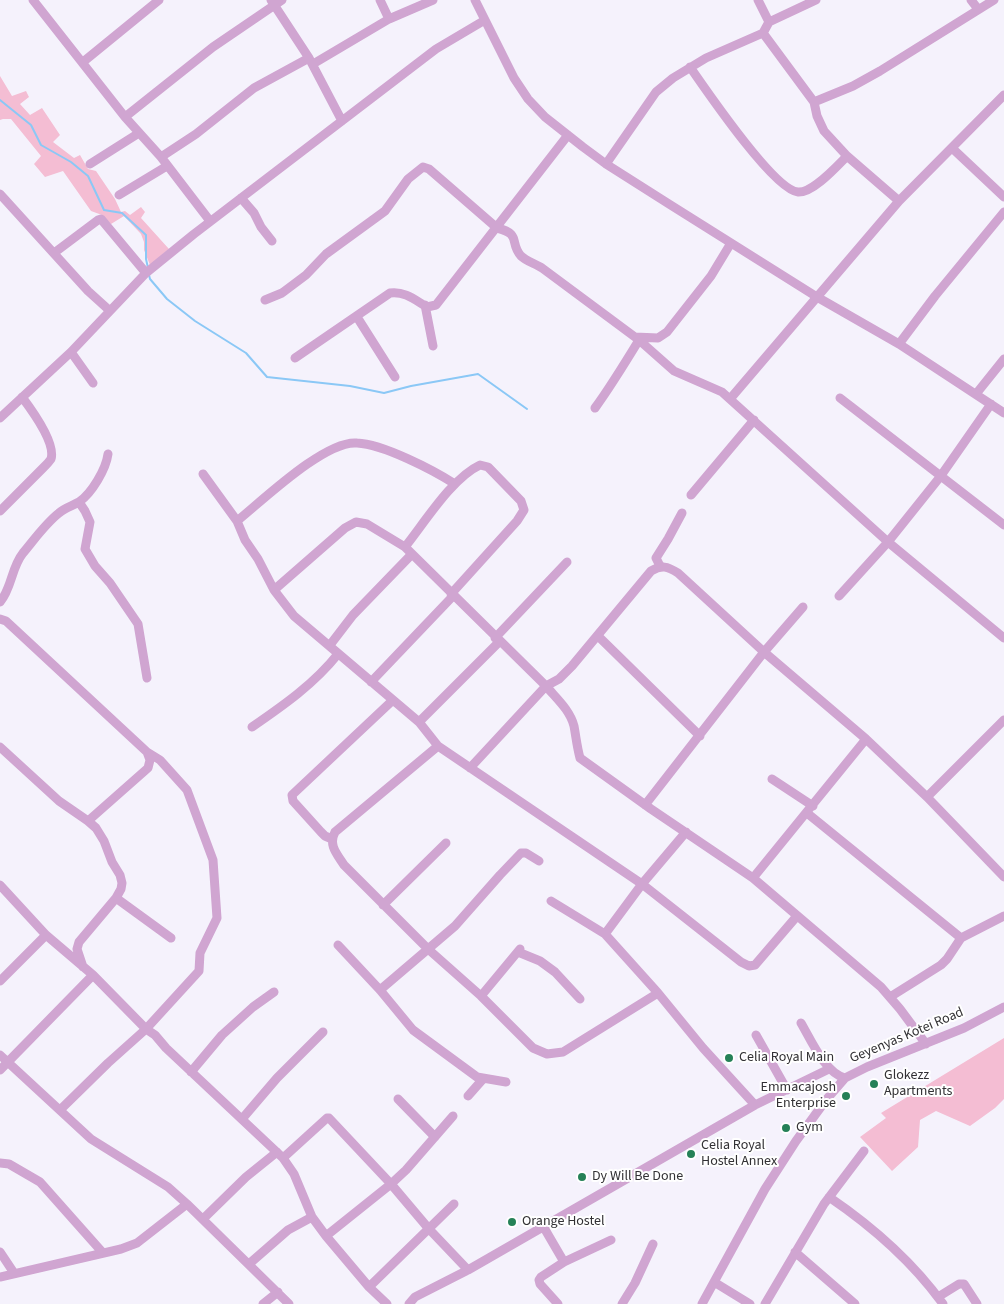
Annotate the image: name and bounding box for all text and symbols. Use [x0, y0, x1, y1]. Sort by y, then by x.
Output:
street label: Geyenyas Kotei Road [848, 1004, 966, 1068]
place label: Celia Royal Main [739, 1050, 834, 1066]
marker: Celia Royal Main [723, 1052, 735, 1064]
place label: Glokezz Apartments [884, 1068, 952, 1100]
marker: Glokezz Apartments [868, 1078, 880, 1090]
place label: Emmacajosh Enterprise [761, 1080, 836, 1112]
marker: Emmacajosh Enterprise [840, 1090, 852, 1102]
place label: Gym [796, 1120, 823, 1136]
marker: Gym [780, 1122, 792, 1134]
place label: Celia Royal Hostel Annex [701, 1138, 777, 1170]
marker: Celia Royal Hostel Annex [685, 1148, 697, 1160]
place label: Dy Will Be Done [592, 1169, 683, 1185]
marker: Dy Will Be Done [576, 1171, 588, 1183]
place label: Orange Hostel [522, 1214, 604, 1230]
marker: Orange Hostel [506, 1216, 518, 1228]

